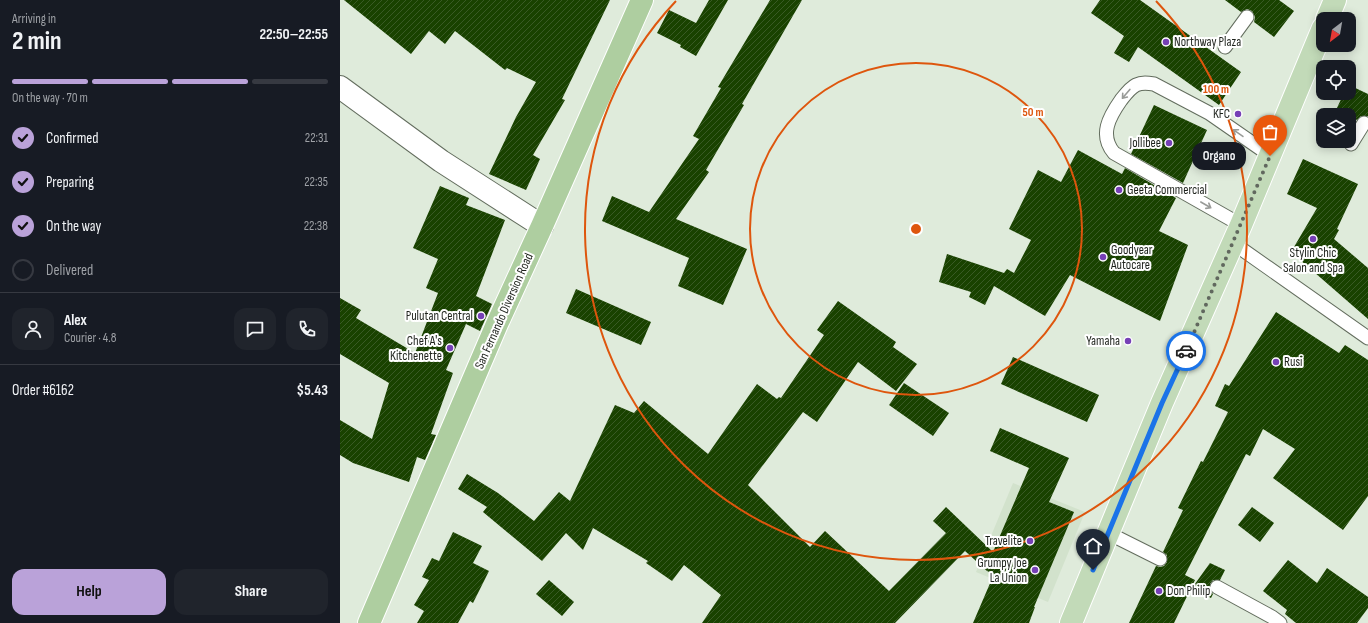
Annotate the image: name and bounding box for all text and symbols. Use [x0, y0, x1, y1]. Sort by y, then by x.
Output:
text: Arriving in [12, 11, 56, 27]
north arrow [1316, 12, 1356, 52]
map controls [1316, 12, 1356, 148]
text: 22:50–22:55 [259, 25, 328, 44]
text: 2 min [12, 26, 62, 57]
place label: Northway Plaza [1174, 34, 1241, 50]
marker: Northway Plaza [1161, 37, 1171, 47]
button: locate [1316, 60, 1356, 100]
text: 100 m [1203, 82, 1229, 97]
one-way arrow [1122, 89, 1131, 100]
text: On the way · 70 m [12, 90, 88, 106]
text: 50 m [1023, 105, 1043, 120]
place label: KFC [1213, 106, 1230, 122]
button: layers [1316, 108, 1356, 148]
marker: KFC [1233, 109, 1243, 119]
pin [1253, 115, 1287, 156]
icon: bag [1259, 121, 1281, 143]
icon: check [12, 127, 34, 149]
text: Confirmed [46, 129, 99, 148]
one-way arrow [1233, 129, 1244, 137]
text: 22:31 [305, 130, 328, 146]
place label: Jollibee [1129, 135, 1161, 151]
marker: Jollibee [1164, 138, 1174, 148]
callout: Organo [1192, 142, 1246, 170]
text: Organo [1203, 148, 1235, 164]
icon: check [12, 171, 34, 193]
text: Preparing [46, 173, 94, 192]
text: 22:35 [304, 174, 328, 190]
place label: Geeta Commercial [1127, 182, 1207, 198]
marker: Geeta Commercial [1114, 185, 1124, 195]
one-way arrow [1200, 202, 1212, 210]
icon: check [12, 215, 34, 237]
text: On the way [46, 217, 101, 236]
text: 22:38 [304, 218, 328, 234]
centre of rings [909, 222, 923, 236]
marker: Stylin Chic Salon and Spa [1308, 234, 1318, 244]
place label: Goodyear Autocare [1110, 242, 1153, 273]
place label: Stylin Chic Salon and Spa [1283, 245, 1343, 276]
street label: San Fernando Diversion Road [471, 251, 537, 371]
marker: Goodyear Autocare [1098, 252, 1108, 262]
text: Delivered [46, 261, 93, 280]
button: person [12, 308, 54, 350]
button: chat [234, 308, 276, 350]
button: phone [286, 308, 328, 350]
place label: Pulutan Central [406, 308, 473, 324]
text: Alex [64, 311, 87, 330]
marker: Pulutan Central [476, 311, 486, 321]
text: Courier · 4.8 [64, 330, 116, 346]
courier [1166, 331, 1206, 371]
place label: Chef A's Kitchenette [390, 333, 442, 364]
place label: Yamaha [1086, 333, 1120, 349]
marker: Yamaha [1123, 336, 1133, 346]
icon: car [1175, 340, 1197, 362]
marker: Chef A's Kitchenette [445, 343, 455, 353]
place label: Rusi [1284, 354, 1303, 370]
marker: Rusi [1271, 357, 1281, 367]
text: Order #6162 [12, 381, 74, 400]
text: $5.43 [297, 381, 328, 400]
pin [1076, 529, 1110, 570]
place label: Travelite [985, 533, 1022, 549]
icon: home [1082, 535, 1104, 557]
marker: Travelite [1025, 536, 1035, 546]
place label: Grumpy Joe La Union [977, 555, 1027, 586]
marker: Grumpy Joe La Union [1030, 565, 1040, 575]
button: Help [12, 569, 166, 615]
button: Share [174, 569, 328, 615]
place label: Don Philip [1167, 583, 1210, 599]
marker: Don Philip [1154, 586, 1164, 596]

